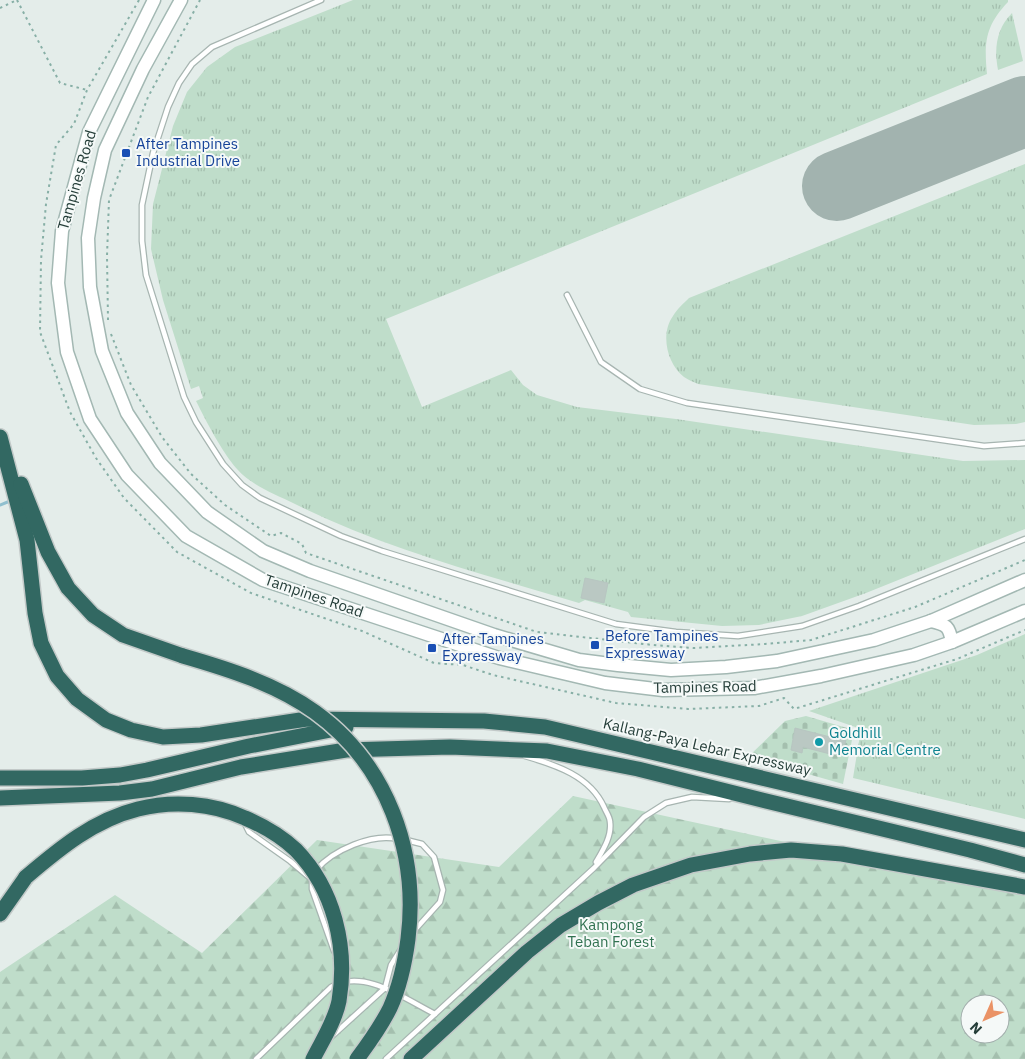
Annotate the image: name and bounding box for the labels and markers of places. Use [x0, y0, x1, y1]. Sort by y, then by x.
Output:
place label: After Tampines Industrial Drive [136, 134, 240, 170]
marker: After Tampines Industrial Drive [120, 147, 132, 159]
place label: Before Tampines Expressway [605, 626, 719, 662]
place label: After Tampines Expressway [442, 629, 544, 665]
marker: Before Tampines Expressway [589, 639, 601, 651]
marker: After Tampines Expressway [426, 642, 438, 654]
place label: Goldhill Memorial Centre [829, 723, 941, 759]
marker: Goldhill Memorial Centre [813, 736, 825, 748]

